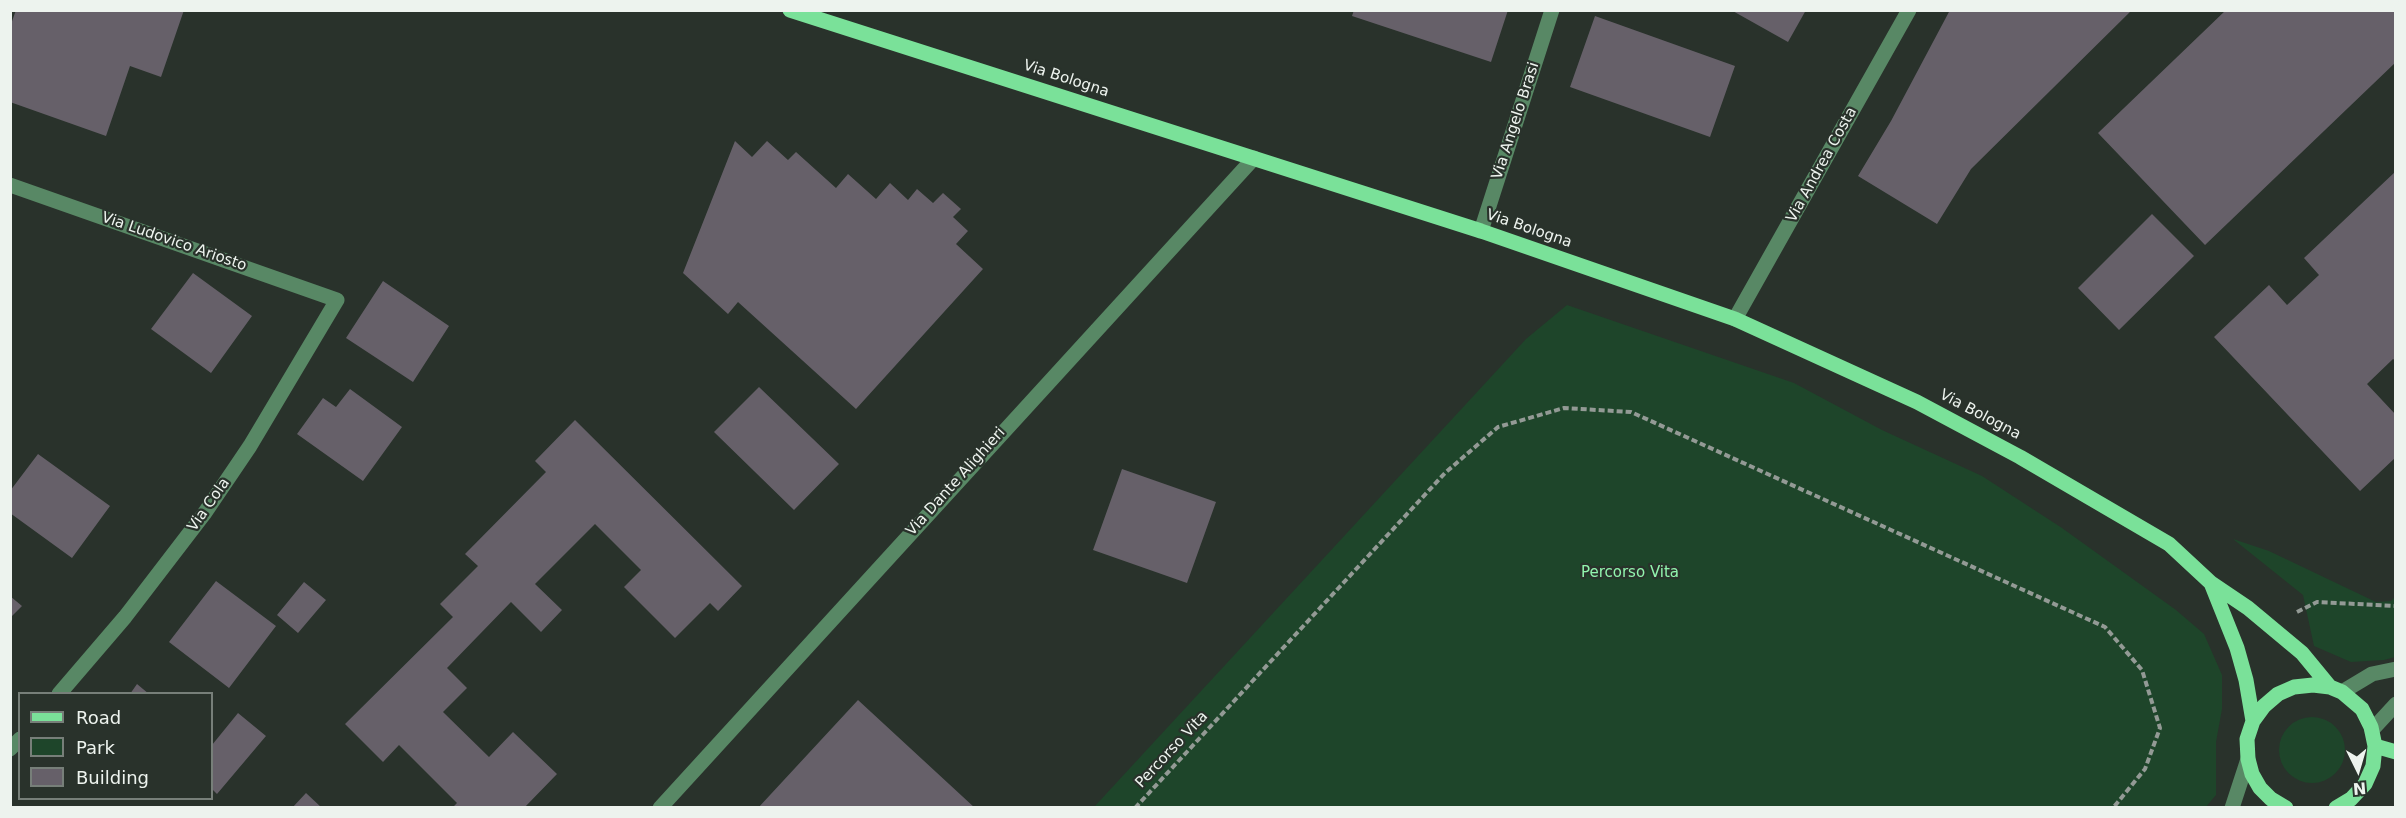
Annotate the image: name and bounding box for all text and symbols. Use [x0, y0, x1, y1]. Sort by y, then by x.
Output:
street label: Via Bologna [1021, 57, 1111, 101]
street label: Via Angelo Brasi [1489, 60, 1543, 182]
street label: Via Andrea Costa [1783, 104, 1861, 226]
street label: Via Bologna [1484, 206, 1574, 252]
street label: Via Ludovico Ariosto [99, 209, 249, 275]
street label: Via Bologna [1936, 386, 2024, 444]
street label: Via Dante Alighieri [903, 424, 1009, 540]
street label: Via Cola [184, 475, 234, 535]
park label: Percorso Vita [1581, 564, 1679, 582]
legend [18, 692, 213, 800]
text: Road [76, 707, 121, 728]
street label: Percorso Vita [1132, 708, 1212, 792]
text: Park [76, 737, 115, 758]
north arrow [2328, 740, 2388, 800]
text: Building [76, 767, 149, 788]
text: N [2352, 778, 2367, 798]

